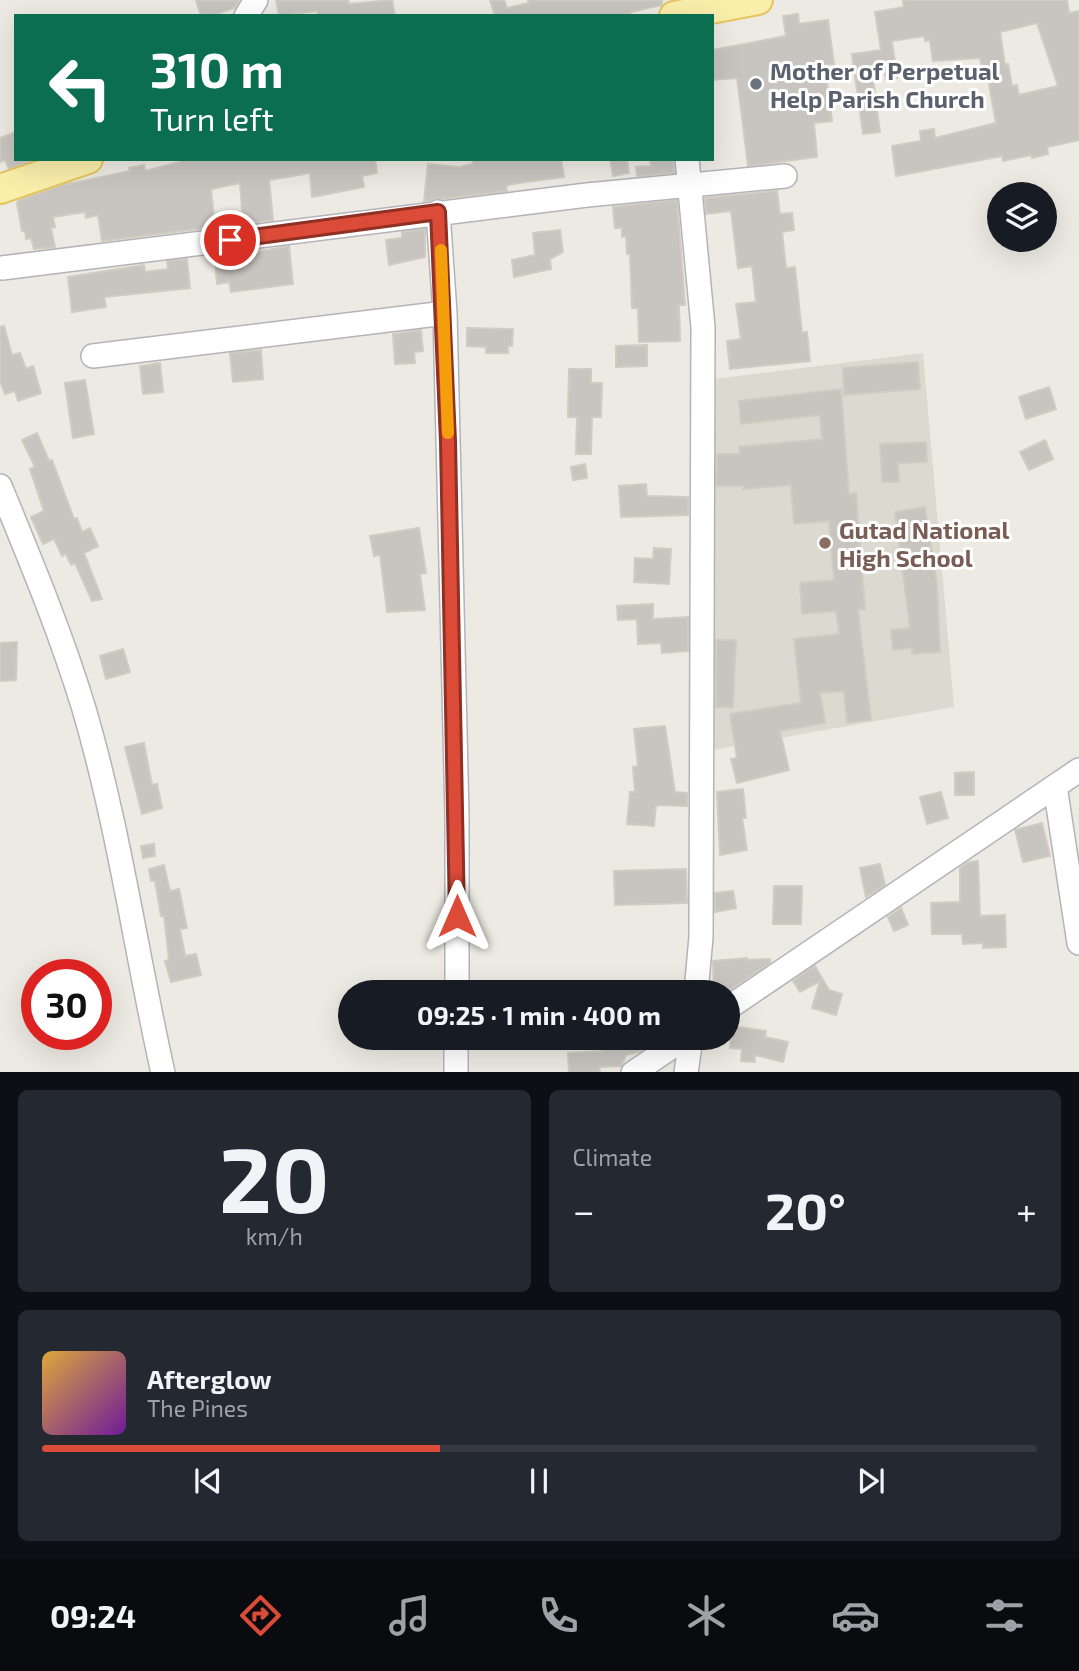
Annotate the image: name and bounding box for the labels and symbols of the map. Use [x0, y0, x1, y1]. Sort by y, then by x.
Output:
place label: Mother of Perpetual Help Parish Church [770, 56, 1000, 113]
marker: Mother of Perpetual Help Parish Church [748, 76, 764, 92]
pin [200, 210, 260, 270]
place label: Gutad National High School [839, 515, 1010, 572]
marker: Gutad National High School [817, 535, 833, 551]
position arrow [420, 879, 494, 953]
speed limit sign: 30 [21, 959, 112, 1050]

